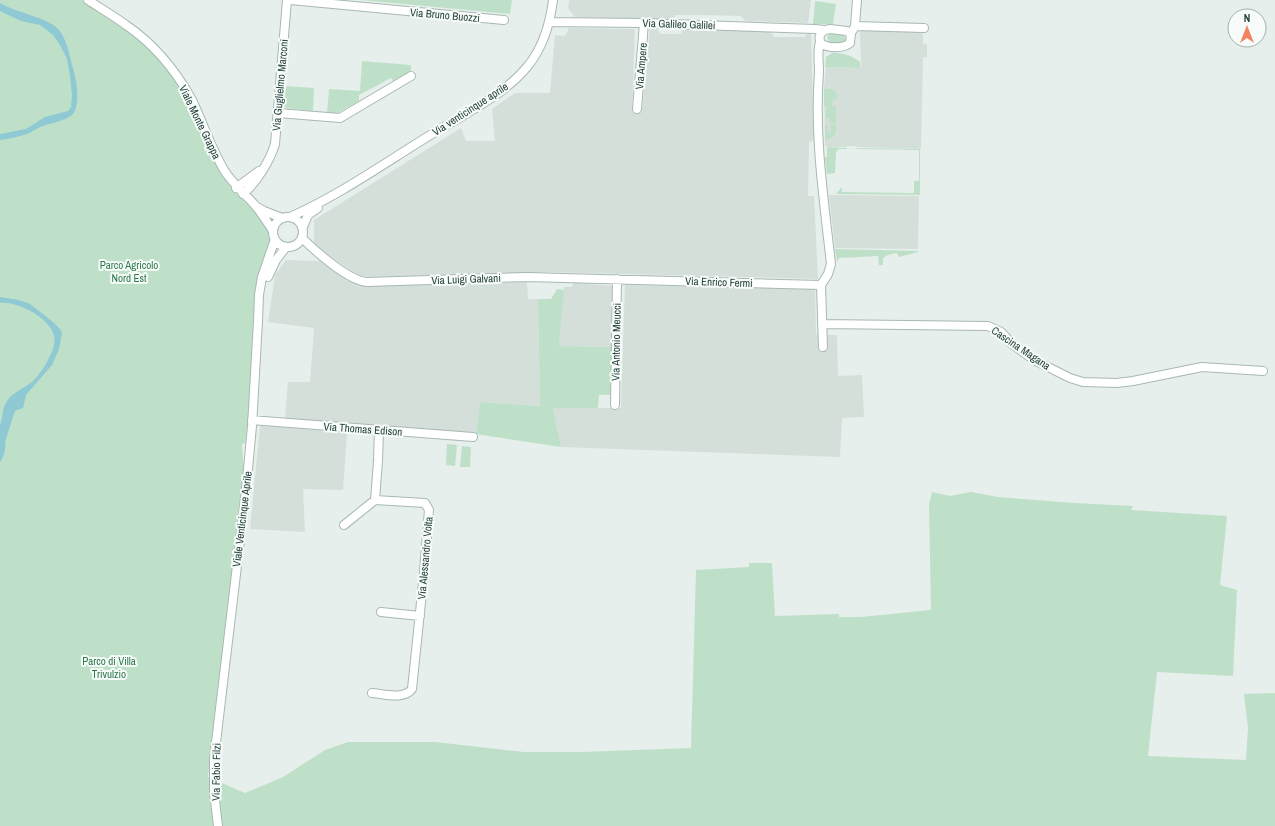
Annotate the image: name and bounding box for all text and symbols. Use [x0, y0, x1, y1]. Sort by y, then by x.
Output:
street label: Via Bruno Buozzi [409, 5, 481, 25]
north arrow [1227, 8, 1267, 48]
text: N [1244, 11, 1250, 25]
street label: Via Galileo Galilei [642, 16, 716, 32]
street label: Via Guglielmo Marconi [269, 39, 291, 131]
street label: Via Ampere [632, 42, 650, 90]
street label: Via venticinque aprile [429, 79, 511, 139]
street label: Viale Monte Grappa [176, 83, 224, 161]
park label: Parco Agricolo Nord Est [100, 258, 158, 285]
street label: Via Luigi Galvani [431, 271, 501, 287]
street label: Via Enrico Fermi [685, 274, 753, 290]
street label: Via Antonio Meucci [608, 303, 624, 381]
street label: Cascina Magana [989, 323, 1053, 373]
street label: Via Thomas Edison [323, 419, 403, 439]
street label: Viale Venticinque Aprile [229, 470, 255, 568]
street label: Via Alessandro Volta [414, 516, 436, 600]
park label: Parco di Villa Trivulzio [82, 654, 136, 681]
street label: Via Fabio Filzi [208, 743, 224, 801]

